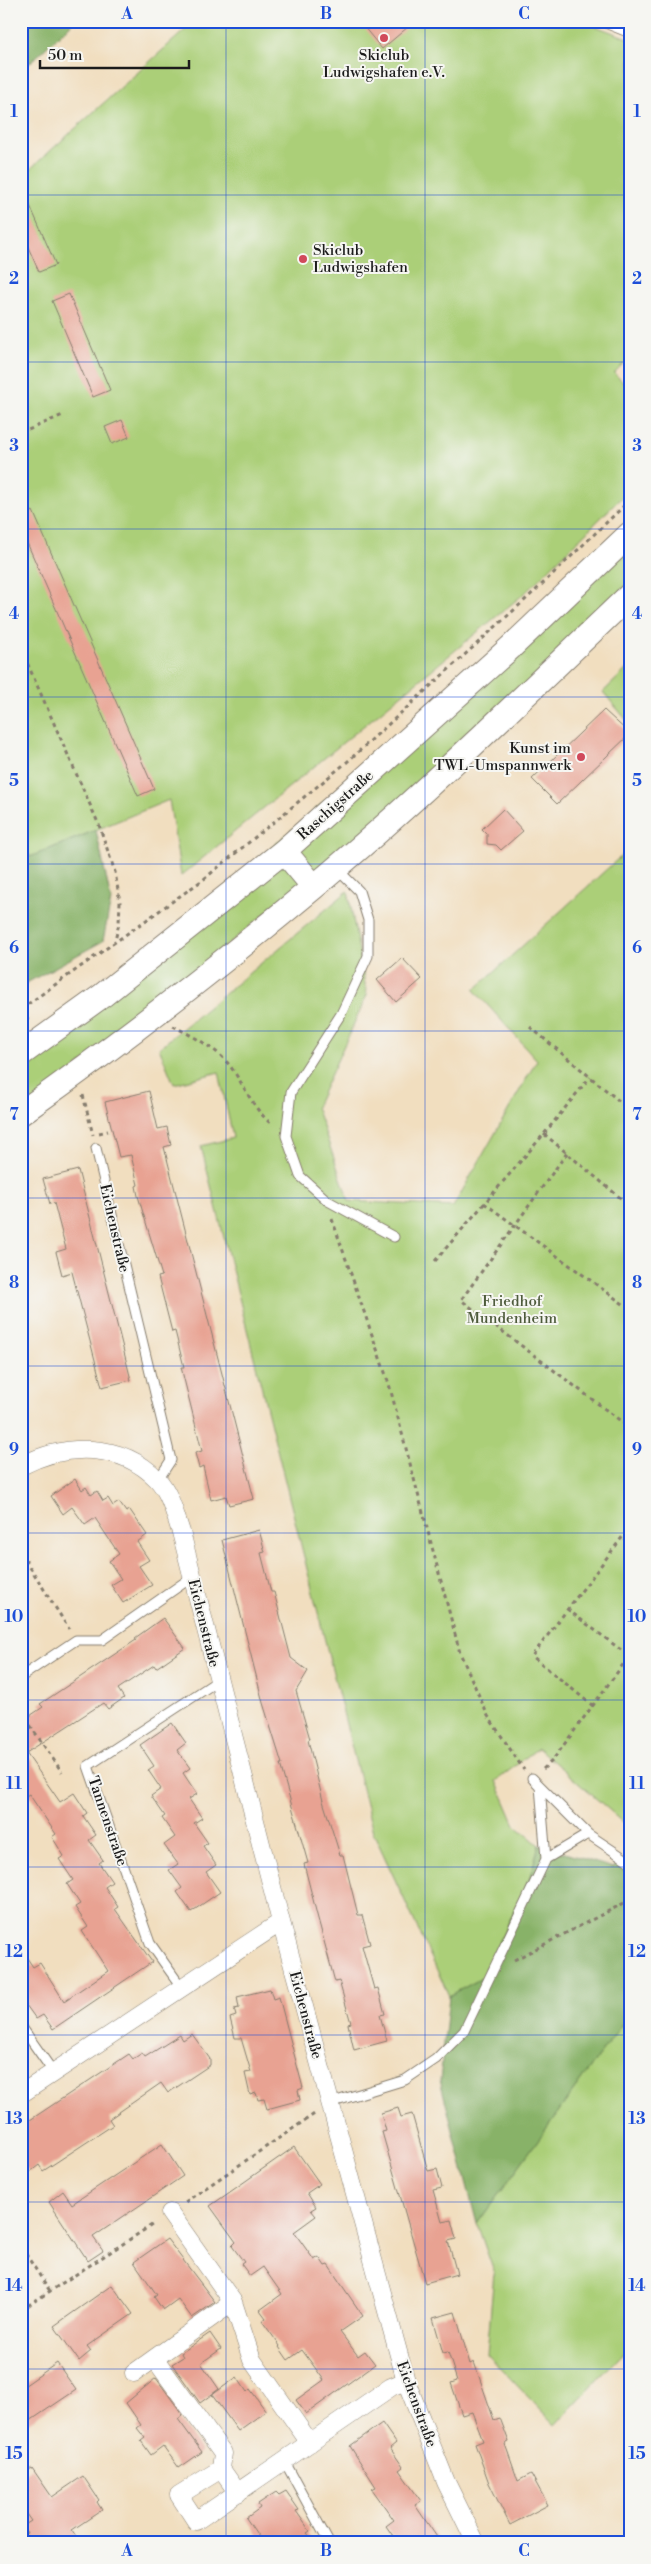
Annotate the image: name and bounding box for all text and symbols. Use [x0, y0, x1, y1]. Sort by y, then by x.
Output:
text: A [120, 4, 133, 24]
text: B [320, 4, 332, 24]
text: C [518, 4, 530, 24]
marker: Skiclub Ludwigshafen e.V. [378, 32, 390, 44]
scale bar [40, 38, 189, 70]
text: 50 m [48, 46, 82, 65]
place label: Skiclub Ludwigshafen e.V. [323, 46, 445, 82]
text: 1 [10, 102, 18, 122]
text: 1 [633, 102, 641, 122]
place label: Skiclub Ludwigshafen [313, 241, 408, 277]
marker: Skiclub Ludwigshafen [297, 253, 309, 265]
text: 2 [9, 269, 19, 289]
text: 2 [632, 269, 642, 289]
text: 3 [9, 436, 19, 456]
text: 3 [632, 436, 642, 456]
text: 4 [9, 604, 20, 624]
text: 4 [632, 604, 643, 624]
place label: Kunst im TWL-Umspannwerk [434, 739, 572, 775]
marker: Kunst im TWL-Umspannwerk [575, 751, 587, 763]
street label: Raschigstraße [293, 766, 377, 845]
text: 5 [9, 771, 19, 791]
text: 5 [632, 771, 642, 791]
text: 6 [9, 938, 19, 958]
text: 6 [632, 938, 642, 958]
text: 7 [9, 1105, 19, 1125]
text: 7 [632, 1105, 642, 1125]
street label: Eichenstraße [95, 1182, 134, 1274]
text: 8 [9, 1273, 19, 1293]
text: 8 [632, 1273, 642, 1293]
park label: Friedhof Mundenheim [467, 1292, 557, 1328]
text: 9 [9, 1440, 19, 1460]
text: 9 [632, 1440, 642, 1460]
street label: Eichenstraße [183, 1577, 224, 1669]
text: 10 [5, 1607, 23, 1627]
text: 10 [628, 1607, 646, 1627]
text: 11 [6, 1774, 22, 1794]
street label: Tannenstraße [83, 1774, 132, 1869]
text: 11 [629, 1774, 645, 1794]
text: 12 [5, 1942, 23, 1962]
text: 12 [628, 1942, 646, 1962]
street label: Eichenstraße [285, 1969, 326, 2061]
text: 13 [5, 2109, 23, 2129]
text: 13 [628, 2109, 646, 2129]
text: 14 [5, 2276, 23, 2296]
text: 14 [628, 2276, 646, 2296]
street label: Eichenstraße [392, 2359, 441, 2450]
text: 15 [5, 2444, 23, 2464]
text: 15 [628, 2444, 646, 2464]
text: A [120, 2541, 133, 2561]
text: B [320, 2541, 332, 2561]
text: C [518, 2541, 530, 2561]

